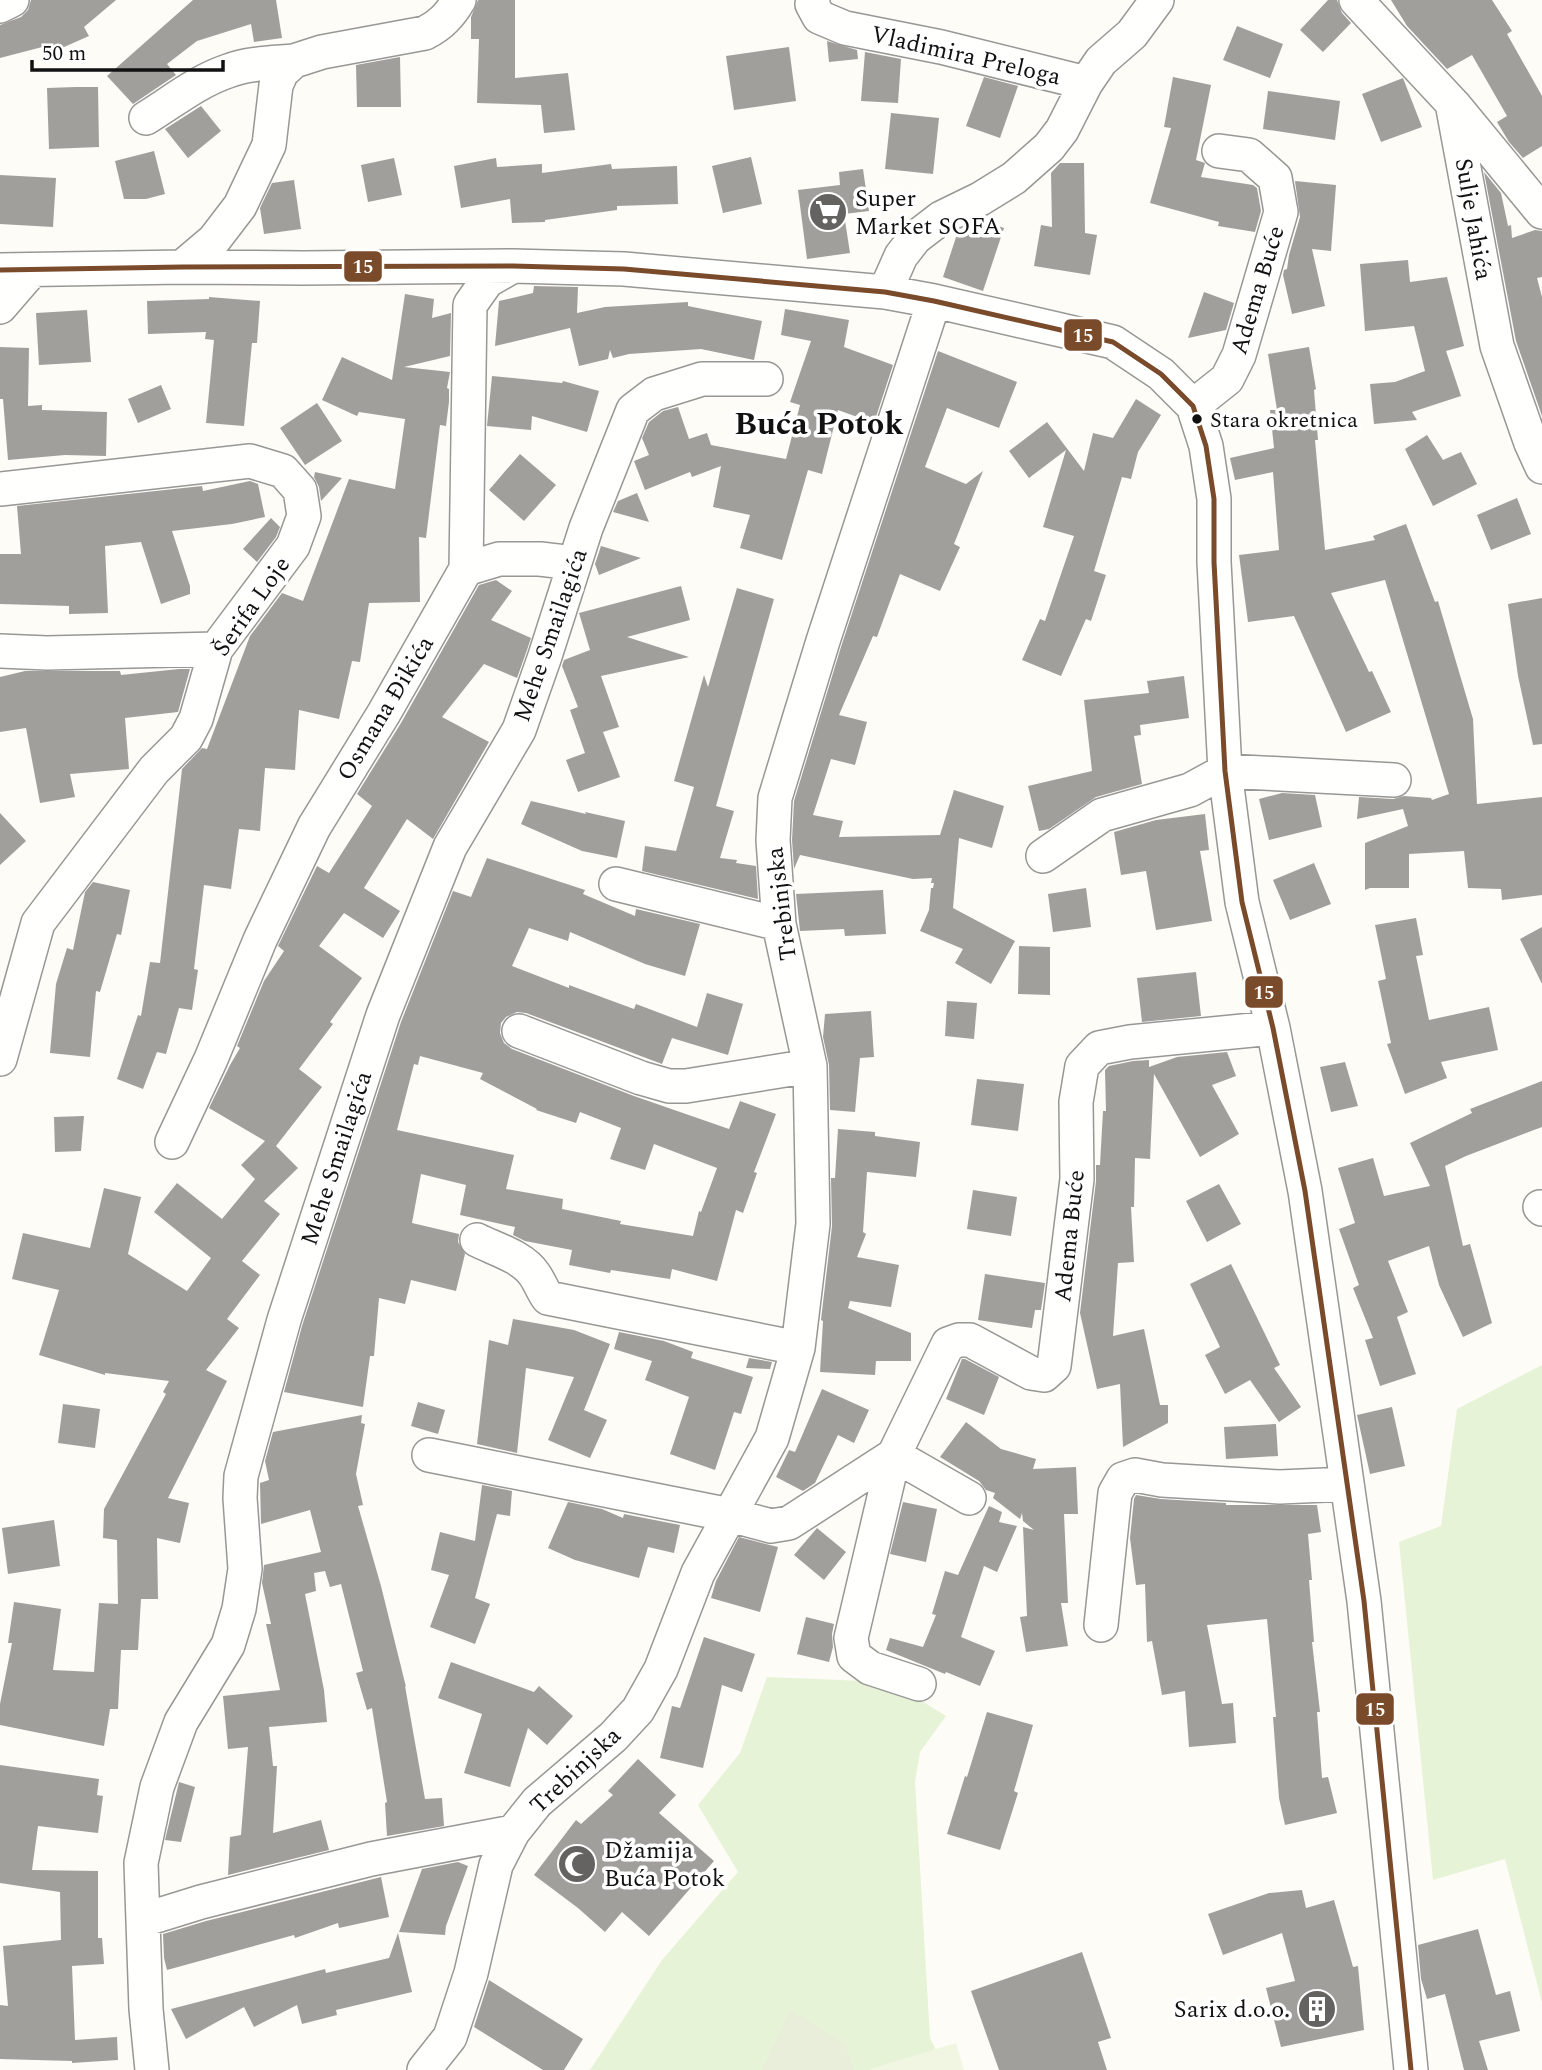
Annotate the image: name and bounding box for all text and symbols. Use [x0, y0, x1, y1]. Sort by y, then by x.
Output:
street label: Vladimira Preloga [867, 17, 1065, 95]
scale bar [32, 28, 222, 72]
text: 50 m [42, 38, 86, 70]
street label: Sulje Jahića [1445, 155, 1501, 283]
place label: Super Market SOFA [855, 181, 1001, 245]
supermarket icon: Super Market SOFA [807, 191, 849, 233]
street label: Adema Buće [1221, 221, 1295, 359]
line badge: 15 [343, 250, 383, 283]
text: 15 [352, 253, 374, 282]
line badge: 15 [1063, 318, 1103, 352]
text: 15 [1072, 322, 1094, 351]
district label: Buća Potok [734, 400, 904, 449]
place label: Stara okretnica [1210, 404, 1358, 437]
marker: Stara okretnica [1190, 412, 1204, 426]
street label: Mehe Smailagića [504, 544, 598, 727]
street label: Šerifa Loje [204, 549, 300, 664]
street label: Osmana Đikića [328, 629, 443, 788]
street label: Trebinjska [757, 845, 807, 963]
line badge: 15 [1244, 975, 1284, 1009]
text: 15 [1253, 979, 1275, 1008]
street label: Mehe Smailagića [292, 1066, 382, 1250]
street label: Adema Buće [1045, 1168, 1095, 1304]
line badge: 15 [1355, 1692, 1395, 1726]
text: 15 [1364, 1696, 1386, 1725]
street label: Trebinjska [522, 1718, 630, 1823]
place label: Džamija Buća Potok [604, 1833, 725, 1897]
mosque icon: Džamija Buća Potok [556, 1843, 598, 1885]
building icon: Sarix d.o.o. [1296, 1988, 1338, 2030]
place label: Sarix d.o.o. [1174, 1992, 1290, 2028]

